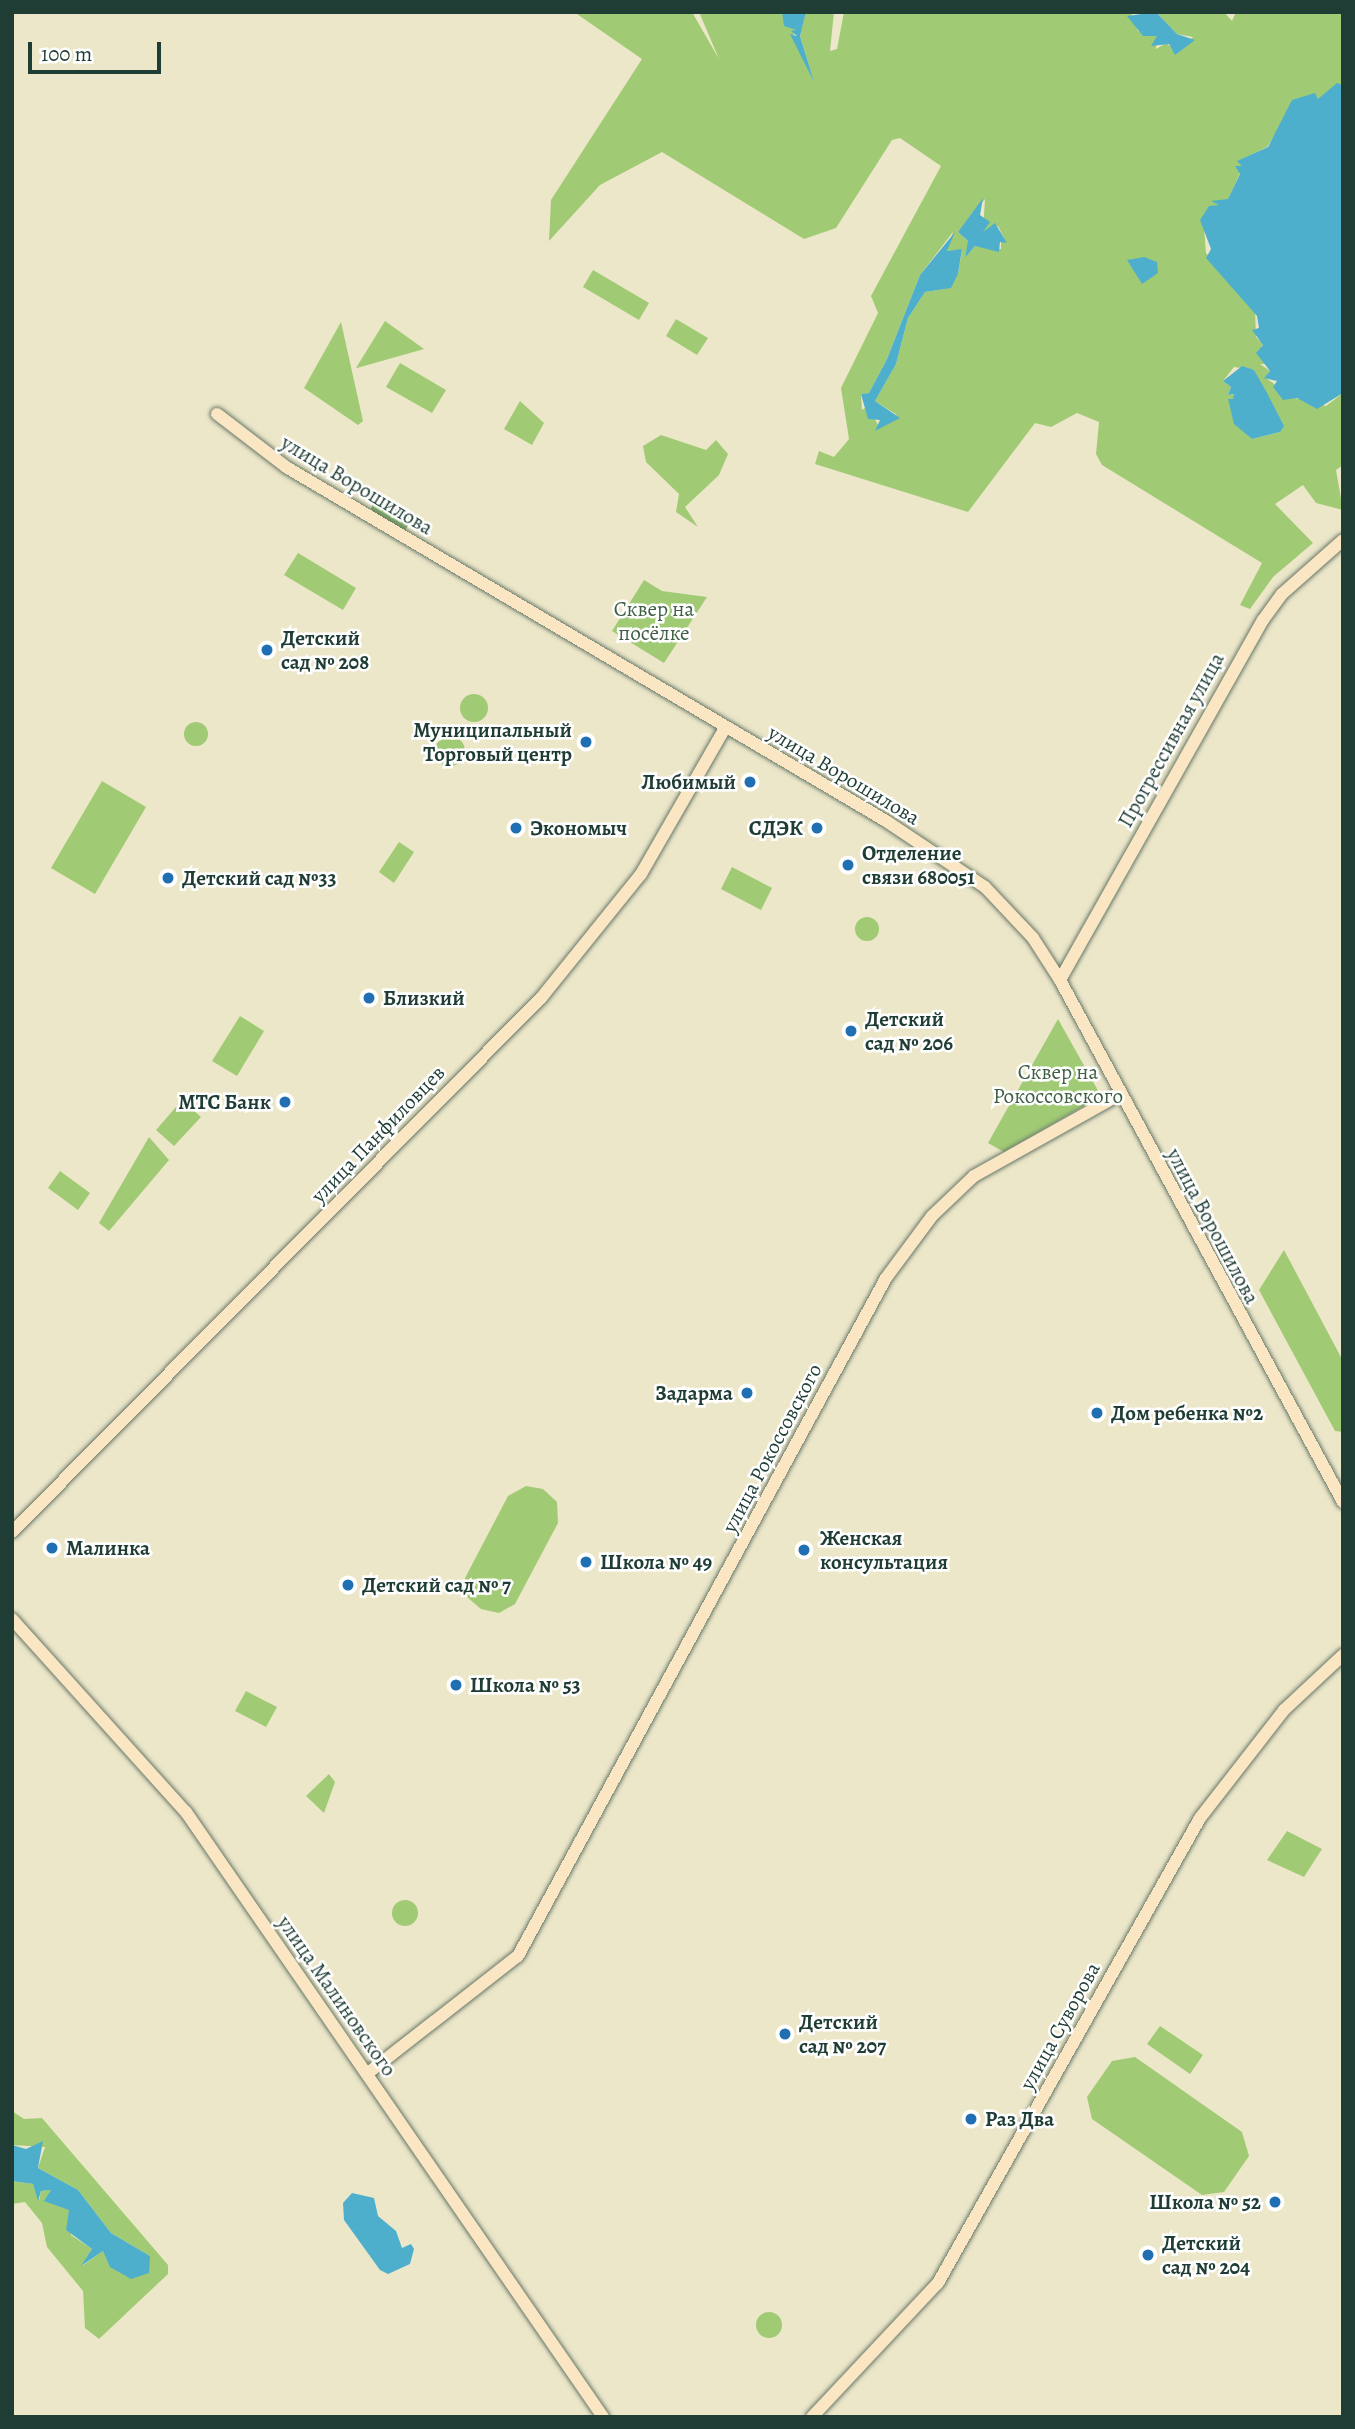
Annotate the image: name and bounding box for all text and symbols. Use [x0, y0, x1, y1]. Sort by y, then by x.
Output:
scale bar [32, 28, 164, 72]
text: 100 m [41, 40, 92, 68]
street label: улица Ворошилова [277, 430, 437, 540]
park label: Сквер на посёлке [614, 596, 694, 646]
place label: Детский сад № 208 [281, 625, 369, 675]
marker: Детский сад № 208 [259, 642, 275, 658]
street label: Прогрессивная улица [1112, 648, 1230, 832]
place label: Муниципальный Торговый центр [413, 717, 572, 767]
street label: улица Ворошилова [764, 720, 924, 830]
marker: Муниципальный Торговый центр [578, 734, 594, 750]
place label: Любимый [641, 769, 736, 795]
marker: Любимый [742, 774, 758, 790]
place label: Экономыч [530, 815, 627, 841]
place label: СДЭК [749, 815, 803, 841]
marker: Экономыч [508, 820, 524, 836]
marker: СДЭК [809, 820, 825, 836]
place label: Отделение связи 680051 [862, 840, 975, 890]
marker: Отделение связи 680051 [840, 857, 856, 873]
place label: Детский сад №33 [182, 865, 337, 891]
marker: Детский сад №33 [160, 870, 176, 886]
place label: Близкий [383, 985, 465, 1011]
marker: Близкий [361, 990, 377, 1006]
place label: Детский сад № 206 [865, 1006, 953, 1056]
marker: Детский сад № 206 [843, 1023, 859, 1039]
park label: Сквер на Рокоссовского [993, 1059, 1123, 1109]
street label: улица Панфиловцев [306, 1060, 450, 1208]
place label: МТС Банк [178, 1089, 271, 1115]
marker: МТС Банк [277, 1094, 293, 1110]
street label: улица Ворошилова [1161, 1144, 1265, 1308]
street label: улица Рокоссовского [717, 1359, 827, 1537]
place label: Задарма [655, 1380, 733, 1406]
marker: Задарма [739, 1385, 755, 1401]
place label: Дом ребенка №2 [1111, 1400, 1263, 1426]
marker: Дом ребенка №2 [1089, 1405, 1105, 1421]
place label: Женская консультация [820, 1525, 948, 1575]
place label: Малинка [66, 1535, 150, 1561]
marker: Малинка [44, 1540, 60, 1556]
marker: Женская консультация [794, 1540, 814, 1560]
place label: Школа № 49 [600, 1549, 712, 1575]
marker: Школа № 49 [578, 1554, 594, 1570]
place label: Детский сад № 7 [362, 1572, 511, 1598]
marker: Детский сад № 7 [340, 1577, 356, 1593]
place label: Школа № 53 [470, 1672, 581, 1698]
marker: Школа № 53 [448, 1677, 464, 1693]
street label: улица Малиновского [272, 1911, 402, 2081]
street label: улица Суворова [1015, 1958, 1105, 2094]
place label: Детский сад № 207 [799, 2009, 886, 2059]
marker: Детский сад № 207 [777, 2026, 793, 2042]
place label: Раз Два [985, 2106, 1054, 2132]
marker: Раз Два [963, 2111, 979, 2127]
place label: Школа № 52 [1149, 2189, 1261, 2215]
marker: Школа № 52 [1267, 2194, 1283, 2210]
place label: Детский сад № 204 [1162, 2230, 1250, 2280]
marker: Детский сад № 204 [1140, 2247, 1156, 2263]

